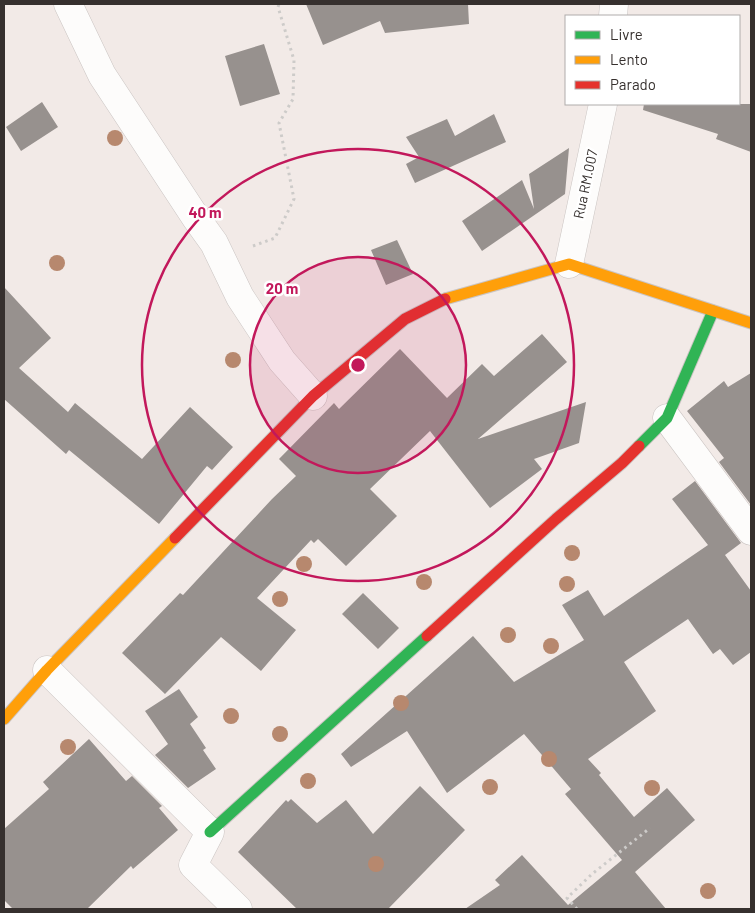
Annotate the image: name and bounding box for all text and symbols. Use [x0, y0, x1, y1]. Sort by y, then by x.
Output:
legend [565, 15, 740, 105]
text: Livre [610, 25, 643, 43]
text: Lento [610, 50, 648, 68]
text: Parado [610, 75, 656, 93]
street label: Rua RM.007 [569, 147, 601, 220]
text: 40 m [188, 203, 222, 221]
text: 20 m [266, 279, 298, 297]
centre of rings [349, 356, 367, 374]

